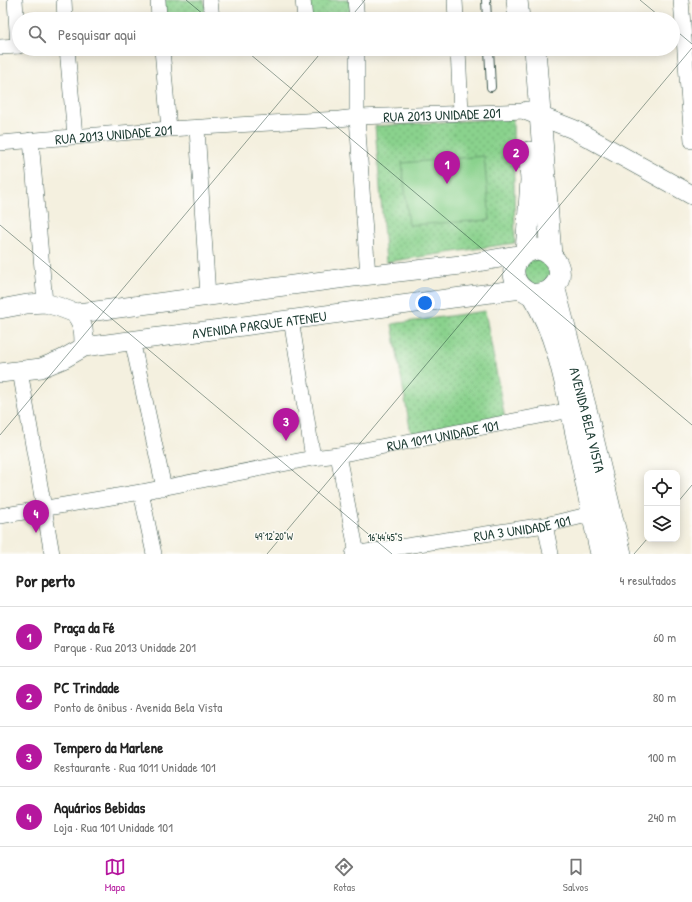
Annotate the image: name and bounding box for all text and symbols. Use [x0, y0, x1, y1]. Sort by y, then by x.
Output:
search box [12, 12, 680, 56]
icon: search [26, 23, 48, 45]
text: Pesquisar aqui [58, 24, 136, 45]
street label: RUA 2013 UNIDADE 201 [383, 102, 501, 126]
street label: RUA 2013 UNIDADE 201 [54, 119, 173, 148]
pin: 2 [503, 139, 529, 172]
pin: 1 [434, 151, 460, 184]
your location [415, 293, 435, 313]
street label: AVENIDA PARQUE ATENEU [191, 305, 328, 342]
street label: AVENIDA BELA VISTA [566, 365, 611, 474]
pin: 3 [273, 408, 299, 441]
street label: RUA 1011 UNIDADE 101 [385, 415, 500, 455]
map controls [644, 470, 680, 542]
button: locate [644, 470, 680, 506]
pin: 4 [23, 500, 49, 533]
button: layers [644, 506, 680, 542]
street label: RUA 3 UNIDADE 101 [472, 510, 572, 545]
text: 49°12'20"W [255, 530, 294, 543]
text: 16°44'45"S [368, 531, 403, 544]
text: Por perto [16, 569, 75, 592]
text: 4 resultados [619, 571, 676, 589]
text: Praça da Fé [54, 617, 115, 638]
text: 1 [27, 628, 31, 646]
text: 60 m [653, 628, 676, 646]
text: Parque · Rua 2013 Unidade 201 [54, 638, 196, 656]
text: PC Trindade [54, 677, 119, 698]
text: 2 [26, 688, 32, 706]
text: 80 m [653, 688, 676, 706]
text: Ponto de ônibus · Avenida Bela Vista [54, 698, 222, 716]
text: Tempero da Marlene [54, 737, 163, 758]
text: 3 [26, 748, 32, 766]
text: 100 m [648, 748, 676, 766]
text: Restaurante · Rua 1011 Unidade 101 [54, 758, 216, 776]
text: Aquários Bebidas [54, 797, 145, 818]
text: 4 [27, 808, 31, 826]
text: 240 m [647, 808, 676, 826]
text: Loja · Rua 101 Unidade 101 [54, 818, 173, 836]
tab: Mapa [104, 856, 126, 894]
tab: Rotas [333, 856, 355, 894]
tab: Salvos [563, 856, 588, 894]

